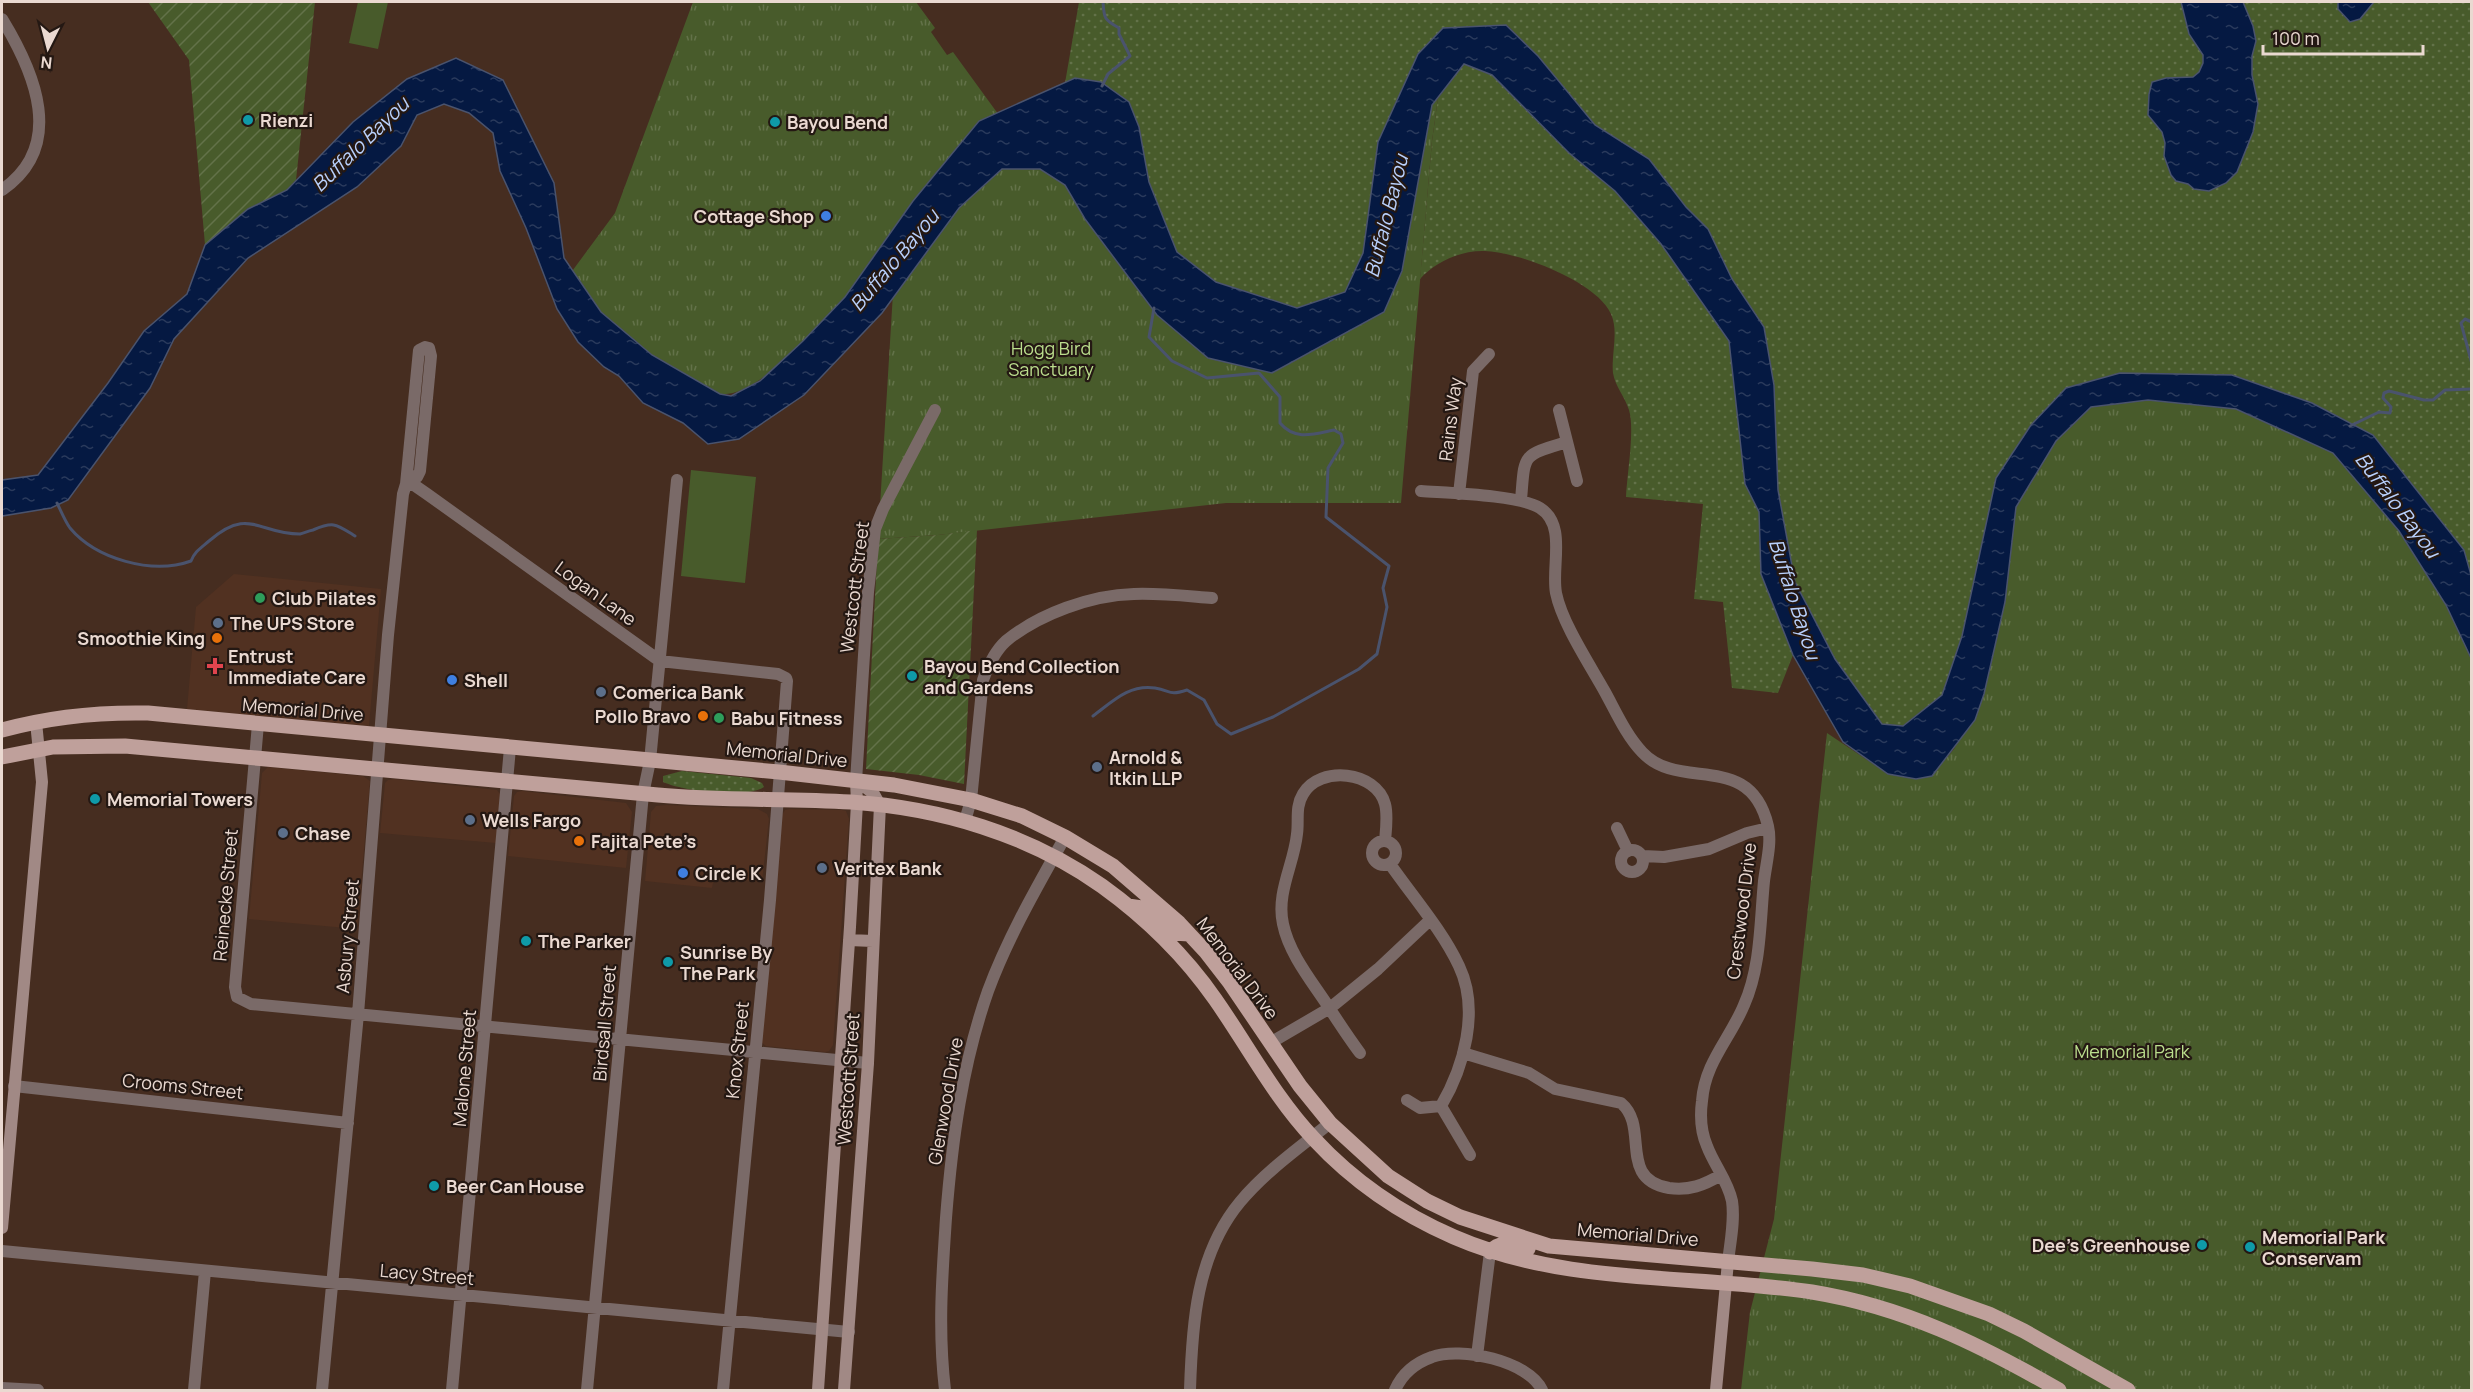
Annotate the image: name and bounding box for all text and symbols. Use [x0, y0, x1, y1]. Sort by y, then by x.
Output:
north arrow [18, 18, 78, 78]
scale bar [2263, 18, 2424, 56]
text: 100 m [2272, 26, 2320, 50]
text: N [40, 51, 53, 74]
water label: Buffalo Bayou [306, 89, 416, 197]
place label: Rienzi [260, 108, 313, 132]
place label: Bayou Bend [787, 110, 888, 134]
marker: Rienzi [241, 113, 255, 127]
marker: Bayou Bend [768, 115, 782, 129]
water label: Buffalo Bayou [1358, 150, 1415, 280]
water label: Buffalo Bayou [843, 202, 946, 317]
place label: Cottage Shop [694, 204, 814, 228]
marker: Cottage Shop [819, 209, 833, 223]
park label: Hogg Bird Sanctuary [1008, 336, 1094, 381]
street label: Rains Way [1433, 375, 1467, 462]
water label: Buffalo Bayou [2350, 447, 2448, 565]
street label: Westcott Street [834, 520, 874, 654]
water label: Buffalo Bayou [1763, 535, 1828, 665]
street label: Logan Lane [550, 555, 642, 631]
place label: Club Pilates [272, 586, 376, 610]
marker: Club Pilates [253, 591, 267, 605]
place label: The UPS Store [230, 611, 355, 635]
marker: The UPS Store [211, 616, 225, 630]
place label: Smoothie King [77, 626, 205, 650]
marker: Smoothie King [210, 631, 224, 645]
place label: Entrust Immediate Care [228, 644, 366, 689]
place label: Bayou Bend Collection and Gardens [924, 654, 1120, 699]
marker: Entrust Immediate Care [206, 657, 224, 675]
place label: Shell [464, 668, 508, 692]
marker: Bayou Bend Collection and Gardens [905, 669, 919, 683]
marker: Shell [445, 673, 459, 687]
place label: Comerica Bank [613, 680, 745, 704]
marker: Comerica Bank [594, 685, 608, 699]
street label: Memorial Drive [241, 692, 365, 726]
place label: Pollo Bravo [595, 704, 691, 728]
place label: Babu Fitness [731, 706, 843, 730]
marker: Pollo Bravo [696, 709, 710, 723]
marker: Babu Fitness [712, 711, 726, 725]
street label: Memorial Drive [725, 736, 849, 772]
place label: Arnold & Itkin LLP [1109, 745, 1182, 790]
marker: Arnold & Itkin LLP [1090, 760, 1104, 774]
place label: Memorial Towers [107, 787, 253, 811]
marker: Memorial Towers [88, 792, 102, 806]
place label: Wells Fargo [482, 808, 581, 832]
marker: Wells Fargo [463, 813, 477, 827]
place label: Chase [295, 821, 351, 845]
marker: Chase [276, 826, 290, 840]
street label: Reinecke Street [207, 828, 243, 962]
place label: Fajita Pete’s [591, 829, 696, 853]
marker: Fajita Pete’s [572, 834, 586, 848]
street label: Crestwood Drive [1721, 841, 1761, 981]
place label: Veritex Bank [834, 856, 943, 880]
place label: Circle K [695, 861, 762, 885]
marker: Veritex Bank [815, 861, 829, 875]
marker: Circle K [676, 866, 690, 880]
street label: Asbury Street [330, 878, 364, 994]
street label: Memorial Drive [1192, 912, 1284, 1024]
place label: The Parker [538, 929, 631, 953]
marker: The Parker [519, 934, 533, 948]
place label: Sunrise By The Park [680, 940, 772, 985]
marker: Sunrise By The Park [661, 955, 675, 969]
street label: Birdsall Street [587, 964, 621, 1082]
street label: Knox Street [720, 1000, 754, 1100]
street label: Malone Street [447, 1008, 481, 1128]
street label: Westcott Street [831, 1012, 865, 1146]
street label: Glenwood Drive [922, 1035, 968, 1167]
park label: Memorial Park [2074, 1039, 2191, 1063]
street label: Crooms Street [121, 1068, 245, 1104]
place label: Beer Can House [446, 1174, 584, 1198]
marker: Beer Can House [427, 1179, 441, 1193]
street label: Memorial Drive [1576, 1217, 1700, 1251]
place label: Memorial Park Conservam [2262, 1225, 2386, 1270]
place label: Dee's Greenhouse [2032, 1233, 2190, 1257]
marker: Dee's Greenhouse [2195, 1238, 2209, 1252]
marker: Memorial Park Conservam [2243, 1240, 2257, 1254]
street label: Lacy Street [379, 1258, 475, 1290]

